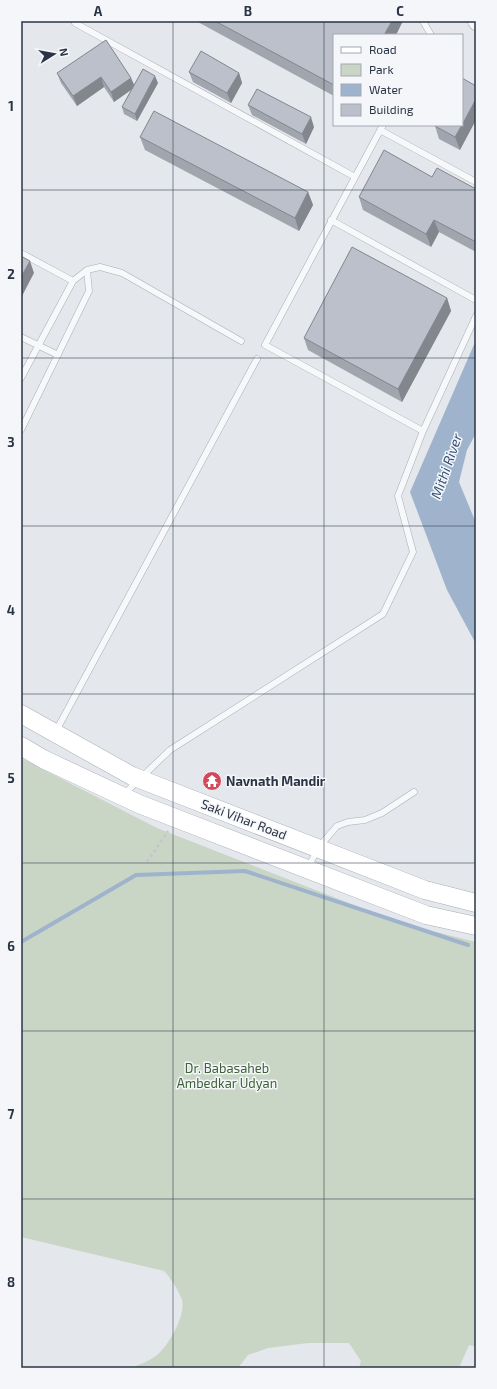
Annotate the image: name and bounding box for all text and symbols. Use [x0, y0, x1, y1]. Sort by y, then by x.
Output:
text: A [94, 3, 103, 19]
text: B [244, 3, 252, 19]
text: C [396, 3, 404, 19]
north arrow [34, 34, 74, 74]
legend [333, 34, 463, 126]
text: Road [369, 42, 397, 56]
text: N [57, 47, 71, 57]
text: Park [369, 62, 394, 76]
text: Water [369, 82, 403, 96]
text: 1 [8, 98, 14, 114]
text: Building [369, 102, 414, 116]
text: 2 [7, 266, 15, 282]
water label: Mithi River [427, 431, 465, 501]
text: 3 [7, 434, 15, 450]
text: 4 [7, 602, 15, 618]
text: 5 [7, 770, 15, 786]
temple icon: Navnath Mandir [201, 770, 223, 792]
place label: Navnath Mandir [226, 773, 326, 789]
street label: Saki Vihar Road [199, 795, 289, 843]
text: 6 [7, 938, 15, 954]
park label: Dr. Babasaheb Ambedkar Udyan [177, 1060, 277, 1091]
text: 7 [8, 1106, 15, 1122]
text: 8 [7, 1274, 15, 1290]

